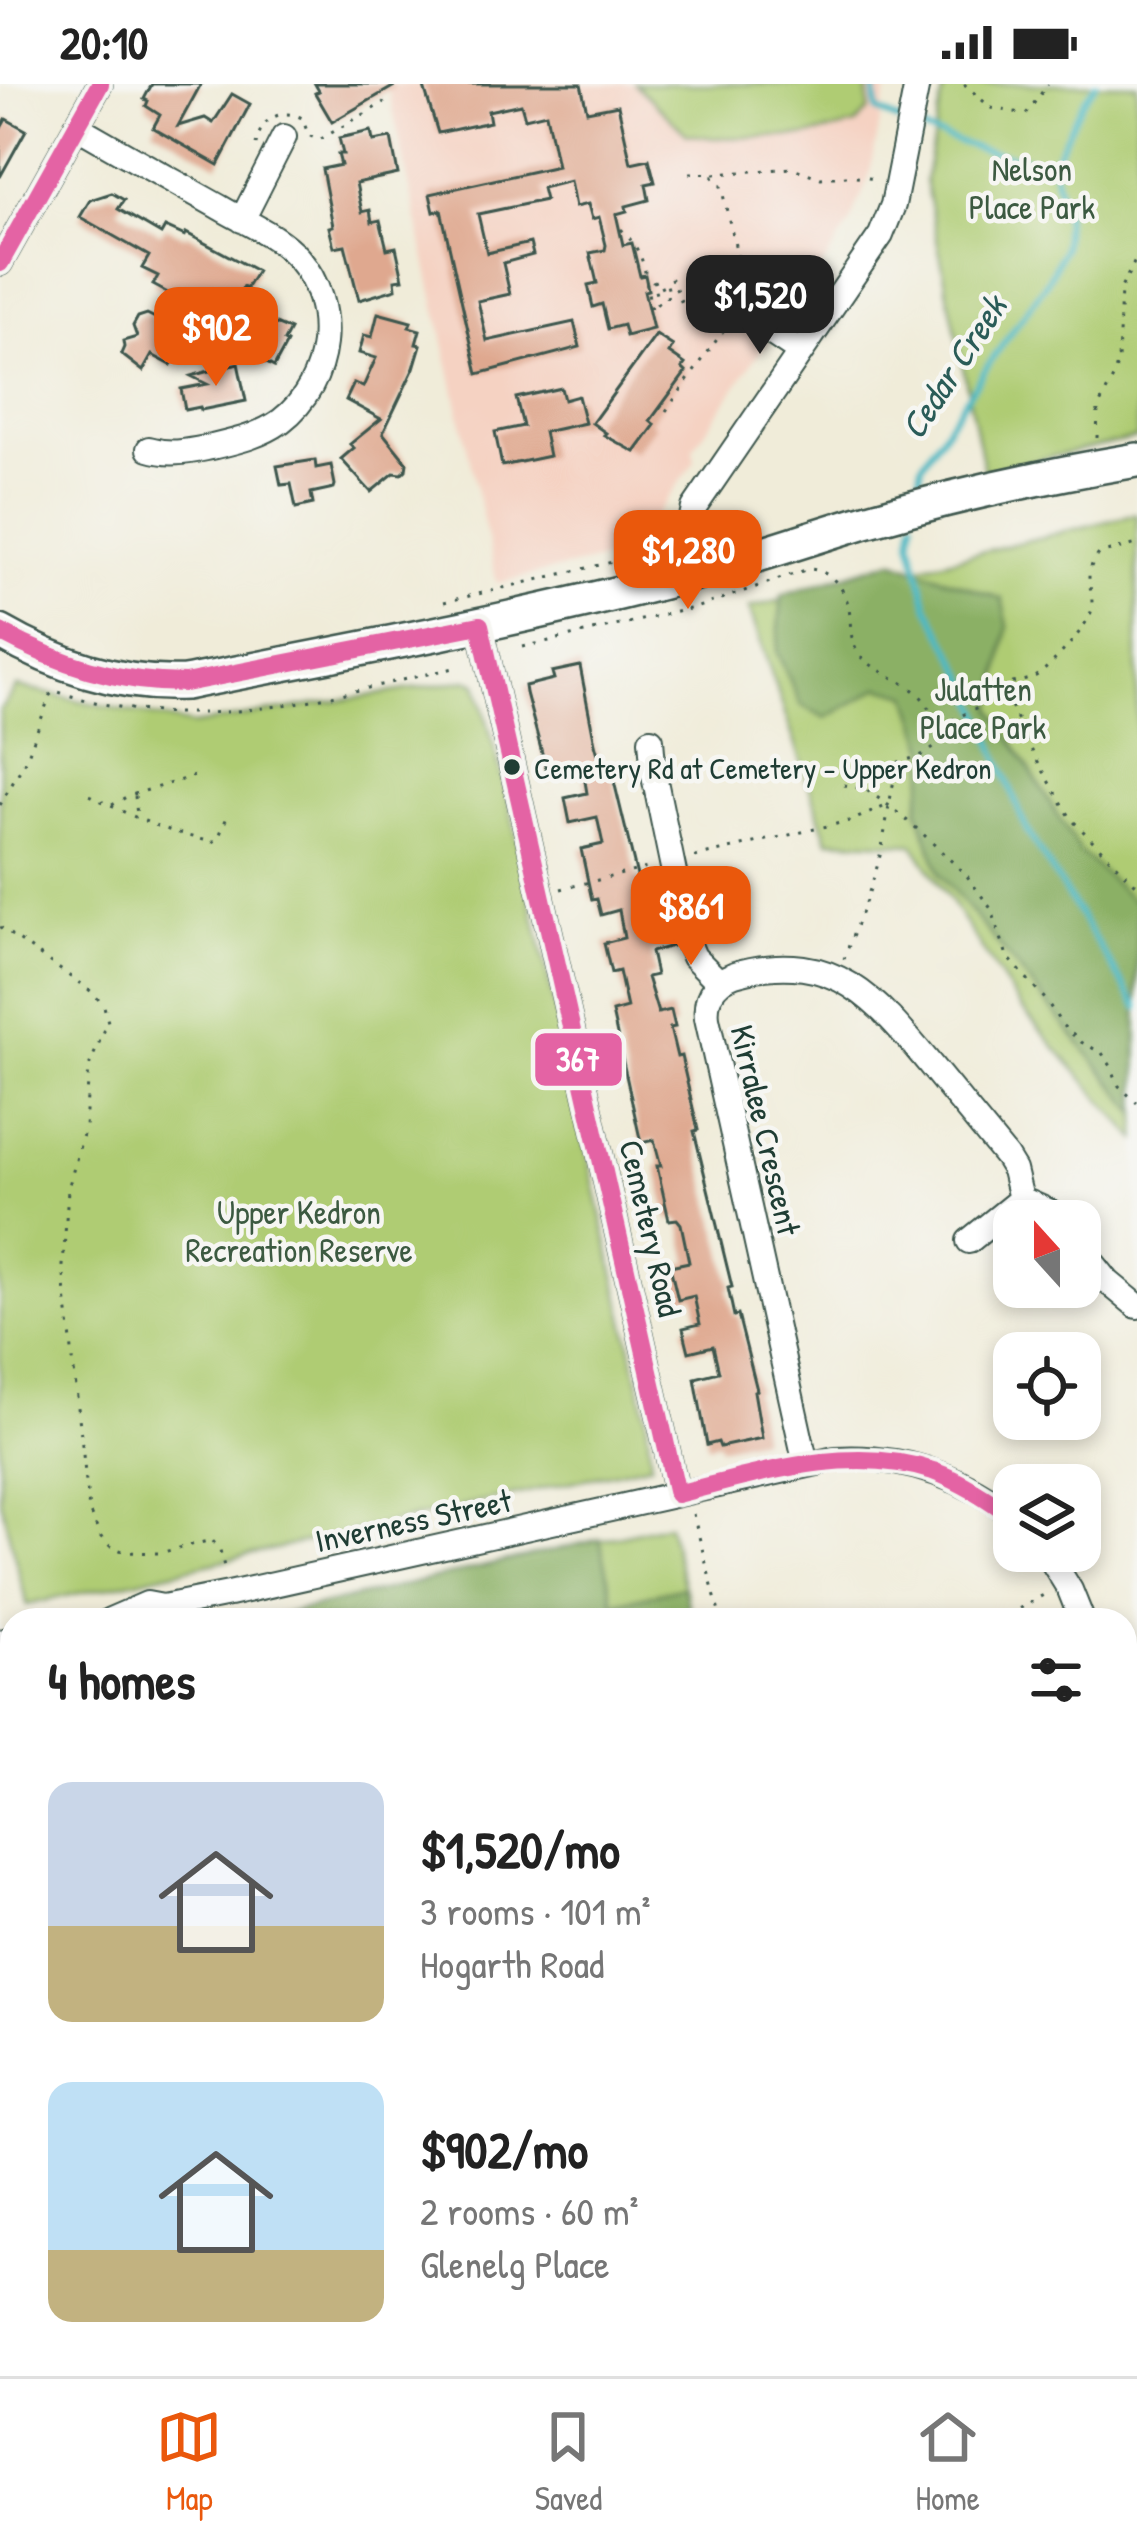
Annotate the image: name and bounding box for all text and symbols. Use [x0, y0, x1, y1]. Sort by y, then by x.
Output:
text: 20:10 [60, 12, 148, 73]
park label: Nelson Place Park [969, 147, 1095, 229]
pin: $1,520 [662, 255, 858, 357]
text: $1,520 [713, 267, 807, 320]
water label: Cedar Creek [888, 283, 1019, 448]
pin: $902 [145, 287, 287, 389]
text: $902 [181, 299, 251, 352]
pin: $1,280 [590, 510, 786, 612]
text: $1,280 [641, 522, 735, 575]
park label: Julatten Place Park [920, 667, 1046, 749]
place label: Cemetery Rd at Cemetery - Upper Kedron [534, 748, 992, 788]
marker: Cemetery Rd at Cemetery - Upper Kedron [501, 756, 523, 778]
pin: $861 [620, 866, 762, 968]
text: $861 [658, 878, 724, 931]
street label: Kirralee Crescent [720, 1021, 812, 1240]
line badge: 367 [533, 1031, 624, 1088]
text: 367 [556, 1037, 600, 1081]
street label: Cemetery Road [608, 1136, 693, 1321]
park label: Upper Kedron Recreation Reserve [185, 1190, 413, 1272]
north arrow [993, 1200, 1101, 1308]
map controls [993, 1200, 1101, 1572]
button: locate [993, 1332, 1101, 1440]
button: layers [993, 1464, 1101, 1572]
street label: Inverness Street [311, 1478, 516, 1562]
text: 4 homes [48, 1646, 195, 1715]
icon: filters [1023, 1647, 1089, 1713]
text: $1,520/mo [420, 1815, 620, 1884]
icon: home [144, 1830, 288, 1974]
text: 3 rooms · 101 m² [420, 1884, 650, 1937]
text: Hogarth Road [420, 1937, 604, 1990]
text: $902/mo [420, 2115, 588, 2184]
icon: home [144, 2130, 288, 2274]
text: 2 rooms · 60 m² [420, 2184, 638, 2237]
text: Glenelg Place [420, 2237, 610, 2290]
tab: Map [156, 2404, 222, 2520]
tab: Saved [535, 2404, 602, 2520]
tab: Home [915, 2404, 981, 2520]

